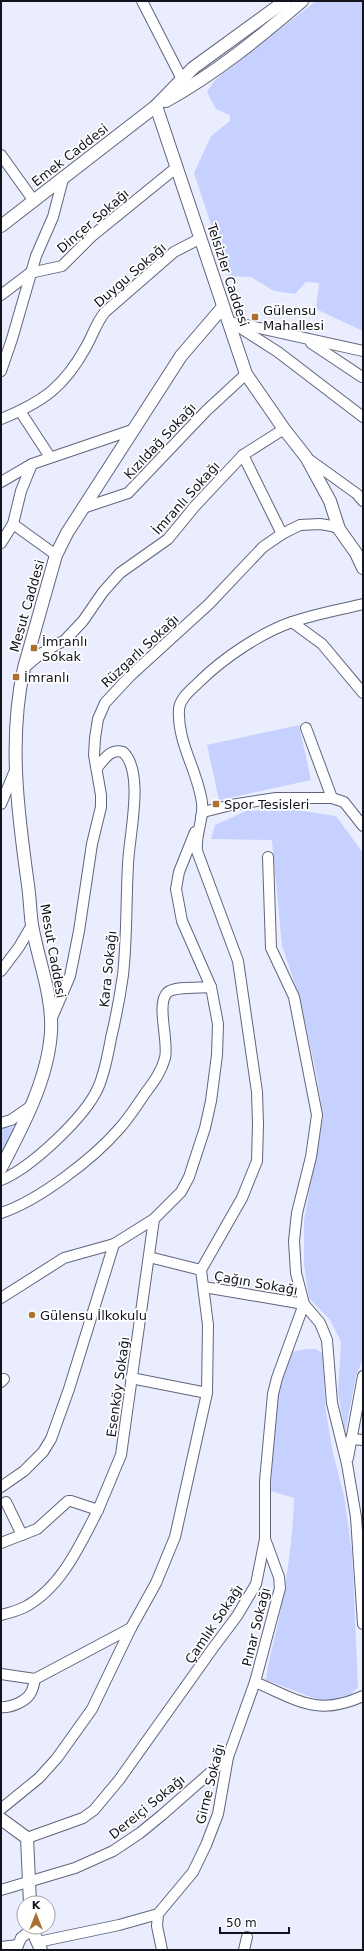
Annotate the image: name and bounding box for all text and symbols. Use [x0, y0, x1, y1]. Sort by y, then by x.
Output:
street label: Emek Caddesi [29, 121, 111, 189]
street label: Dinçer Sokağı [54, 186, 132, 256]
street label: Telsizler Caddesi [204, 221, 252, 328]
street label: Duygu Sokağı [91, 240, 169, 310]
place label: Gülensu Mahallesi [263, 303, 324, 333]
marker: Gülensu Mahallesi [250, 312, 260, 322]
street label: Kızıldağ Sokağı [121, 400, 199, 482]
street label: İmranlı Sokağı [149, 459, 223, 537]
street label: Mesut Caddesi [7, 558, 47, 654]
street label: Rüzgarlı Sokağı [98, 611, 182, 691]
place label: İmranlı Sokak [42, 634, 87, 664]
marker: İmranlı Sokak [29, 643, 39, 653]
place label: İmranlı [24, 670, 69, 685]
marker: İmranlı [11, 672, 21, 682]
place label: Spor Tesisleri [224, 797, 309, 812]
marker: Spor Tesisleri [211, 799, 221, 809]
street label: Mesut Caddesi [37, 903, 69, 999]
street label: Kara Sokağı [97, 930, 119, 1008]
street label: Çağın Sokağı [213, 1268, 299, 1298]
place label: Gülensu İlkokulu [40, 1308, 147, 1323]
marker: Gülensu İlkokulu [27, 1310, 37, 1320]
street label: Esenköy Sokağı [104, 1336, 132, 1438]
street label: Çamlık Sokağı [182, 1582, 246, 1666]
street label: Pınar Sokağı [239, 1586, 273, 1668]
street label: Girne Sokağı [193, 1742, 227, 1826]
street label: Dereiçi Sokağı [106, 1772, 188, 1842]
north arrow [16, 1895, 56, 1935]
text: K [32, 1899, 41, 1912]
scale bar [220, 1909, 289, 1935]
text: 50 m [226, 1916, 257, 1930]

